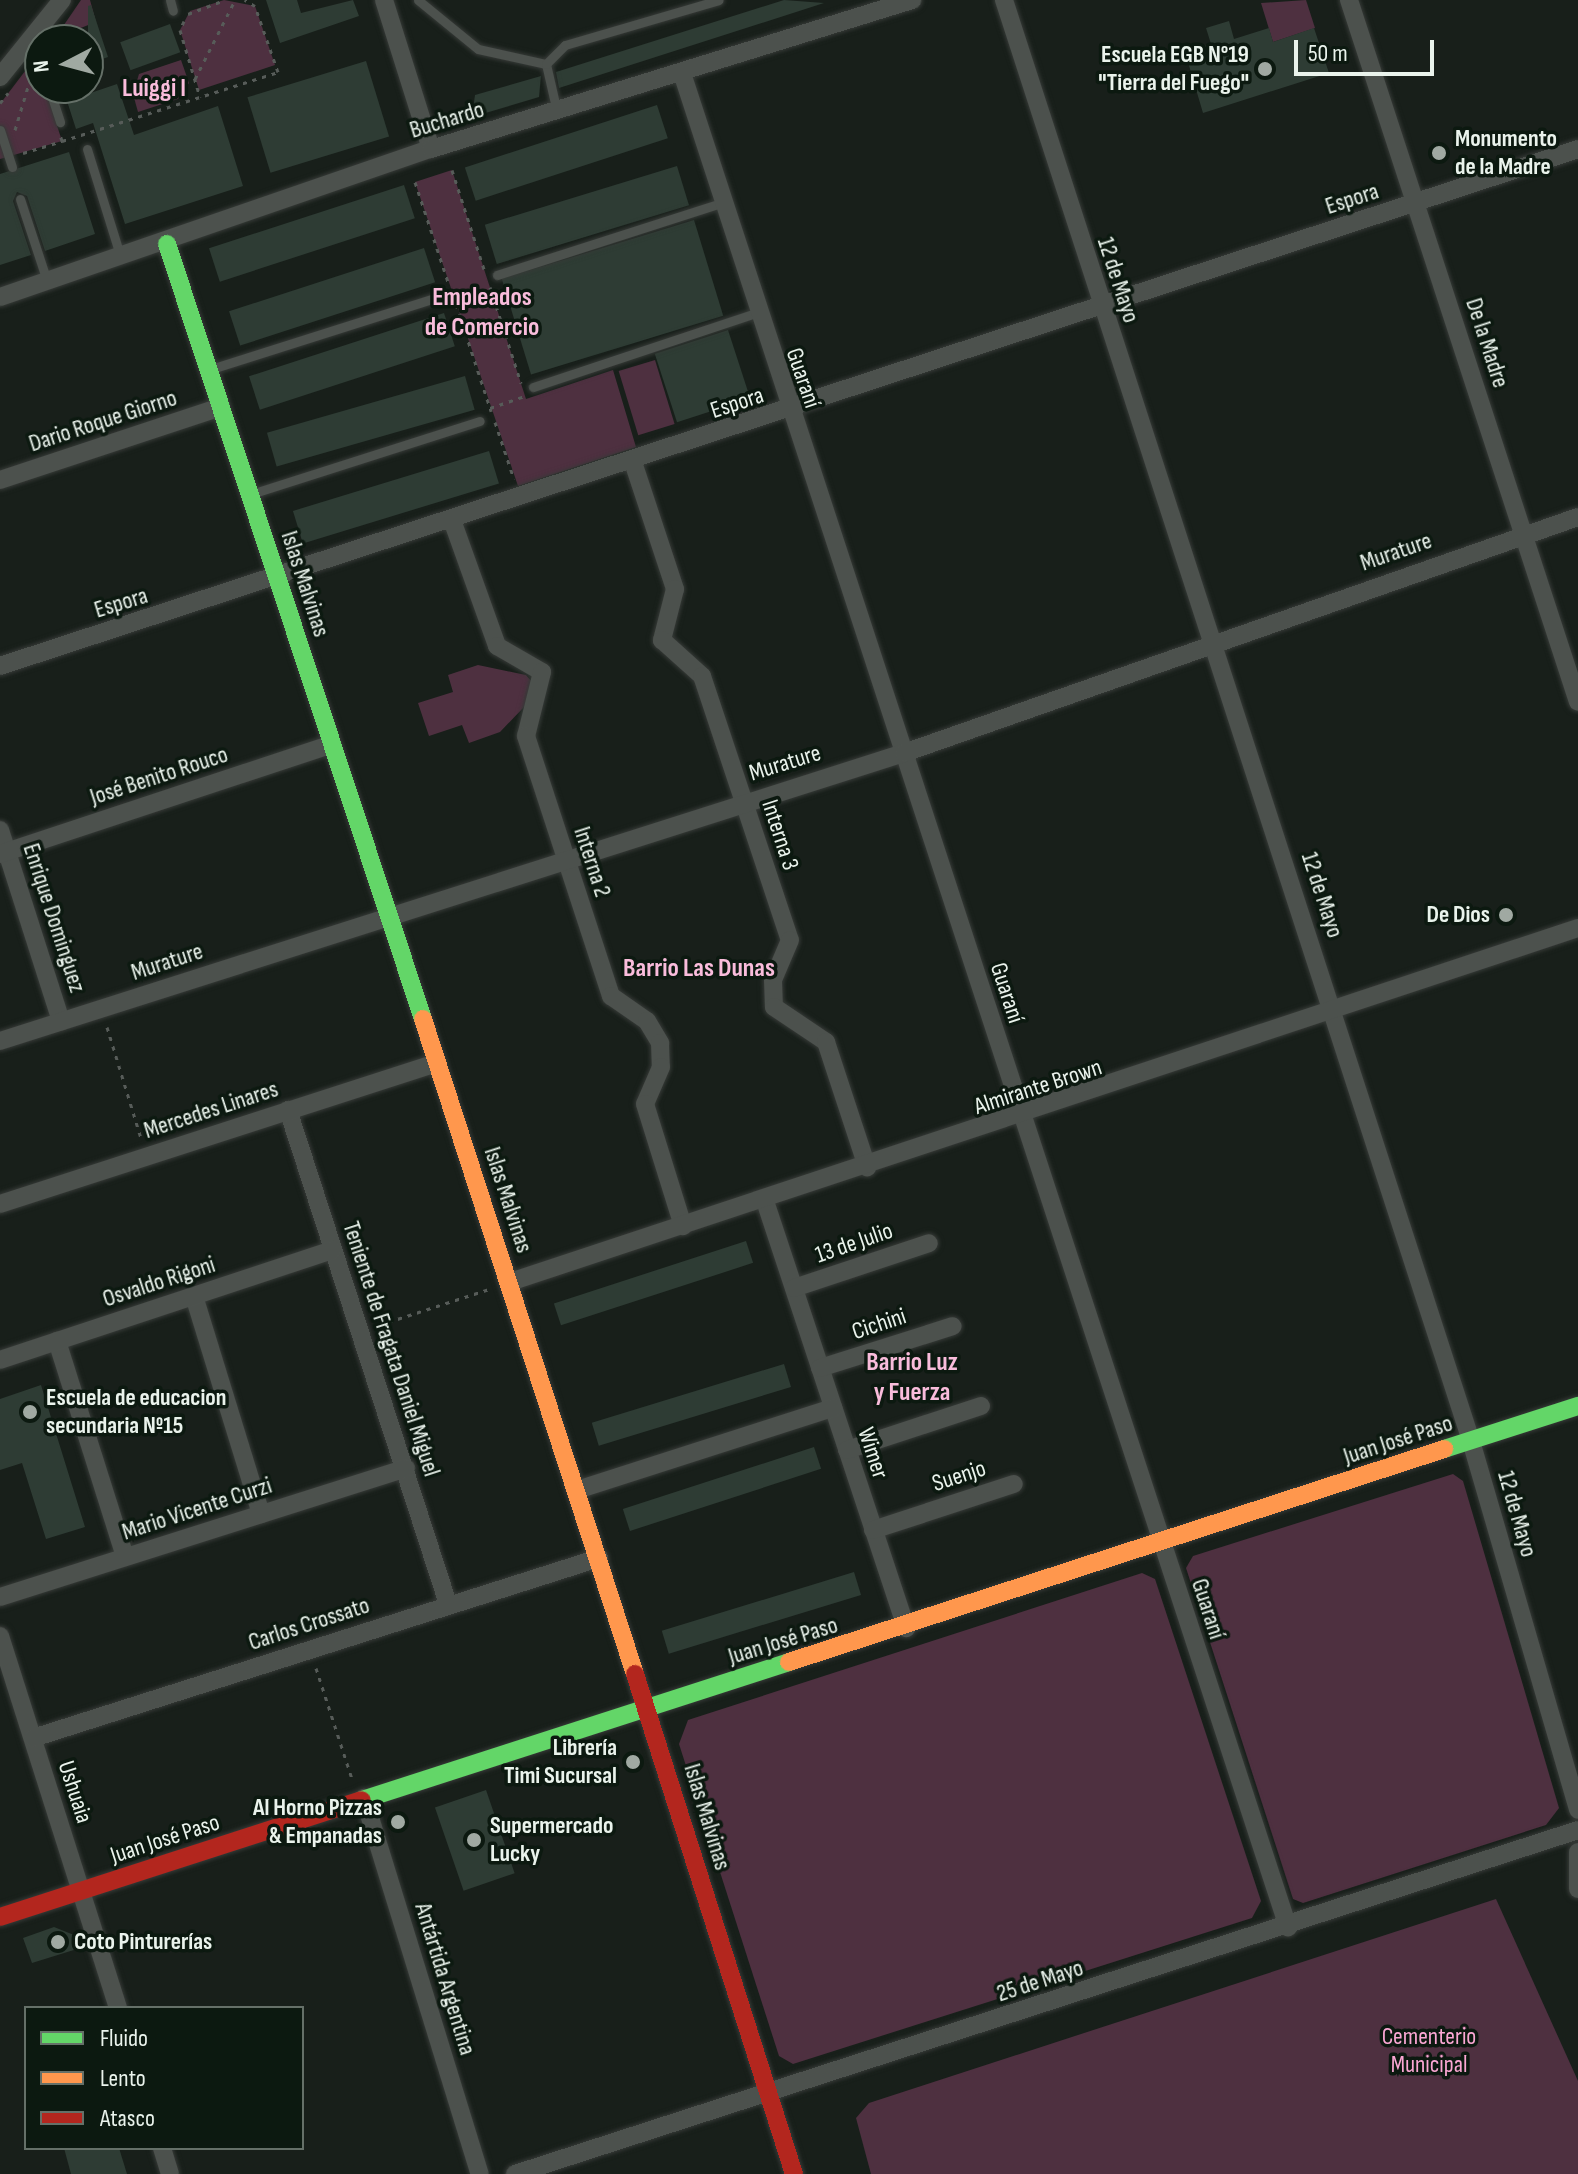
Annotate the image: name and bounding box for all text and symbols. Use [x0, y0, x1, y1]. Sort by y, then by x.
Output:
north arrow [24, 24, 104, 104]
scale bar [1298, 24, 1438, 74]
text: 50 m [1308, 39, 1348, 68]
place label: Escuela EGB N°19 "Tierra del Fuego" [1098, 41, 1249, 97]
text: N [28, 59, 56, 74]
marker: Escuela EGB N°19 "Tierra del Fuego" [1256, 60, 1274, 78]
district label: Luiggi I [122, 73, 186, 105]
street label: Buchardo [406, 95, 488, 145]
place label: Monumento de la Madre [1455, 125, 1557, 181]
marker: Monumento de la Madre [1430, 144, 1448, 162]
street label: Espora [1322, 177, 1382, 221]
street label: 12 de Mayo [1091, 234, 1145, 326]
district label: Empleados de Comercio [425, 282, 539, 344]
street label: De la Madre [1459, 295, 1515, 391]
street label: Guaraní [779, 344, 827, 412]
street label: Espora [707, 381, 767, 425]
street label: Dario Roque Giorno [25, 384, 181, 458]
street label: Murature [1357, 526, 1435, 578]
street label: Islas Malvinas [274, 528, 336, 640]
street label: Espora [91, 581, 151, 625]
street label: Murature [746, 738, 824, 788]
street label: José Benito Rouco [86, 740, 232, 812]
street label: Interna 3 [755, 796, 805, 874]
street label: Interna 2 [567, 823, 617, 901]
street label: Enrique Dominguez [16, 840, 92, 996]
street label: 12 de Mayo [1295, 849, 1349, 941]
place label: De Dios [1427, 901, 1490, 929]
marker: De Dios [1497, 906, 1515, 924]
street label: Murature [128, 937, 206, 987]
district label: Barrio Las Dunas [623, 953, 775, 985]
street label: Guaraní [984, 959, 1030, 1027]
street label: Almirante Brown [971, 1053, 1105, 1121]
street label: Mercedes Linares [140, 1075, 282, 1145]
street label: Islas Malvinas [477, 1144, 539, 1256]
street label: 13 de Julio [811, 1216, 897, 1270]
street label: Teniente de Fragata Daniel Miguel [336, 1218, 446, 1480]
street label: Osvaldo Rigoni [99, 1250, 219, 1314]
street label: Cichini [848, 1302, 910, 1346]
district label: Barrio Luz y Fuerza [866, 1347, 958, 1408]
place label: Escuela de educacion secundaria Nº15 [46, 1384, 226, 1440]
marker: Escuela de educacion secundaria Nº15 [21, 1403, 39, 1421]
street label: Juan José Paso [1340, 1409, 1456, 1471]
street label: Wimer [851, 1424, 895, 1482]
street label: Suenjo [929, 1454, 989, 1498]
street label: 12 de Mayo [1491, 1468, 1543, 1560]
street label: Mario Vicente Curzi [119, 1471, 275, 1547]
street label: Guaraní [1185, 1575, 1231, 1643]
street label: Carlos Crossato [245, 1591, 373, 1657]
street label: Juan José Paso [725, 1611, 841, 1671]
place label: Librería Timi Sucursal [504, 1734, 617, 1790]
marker: Librería Timi Sucursal [624, 1753, 642, 1771]
street label: Ushuaia [51, 1757, 99, 1827]
street label: Islas Malvinas [677, 1760, 737, 1874]
place label: Al Horno Pizzas & Empanadas [253, 1794, 382, 1850]
street label: Juan José Paso [107, 1808, 223, 1870]
place label: Supermercado Lucky [490, 1812, 613, 1868]
marker: Al Horno Pizzas & Empanadas [389, 1813, 407, 1831]
marker: Supermercado Lucky [465, 1831, 483, 1849]
street label: Antártida Argentina [408, 1899, 482, 2059]
place label: Coto Pinturerías [74, 1928, 212, 1956]
marker: Coto Pinturerías [49, 1933, 67, 1951]
street label: 25 de Mayo [993, 1954, 1087, 2008]
legend [24, 2006, 304, 2150]
park label: Cementerio Municipal [1382, 2023, 1476, 2079]
text: Fluido [100, 2024, 148, 2053]
text: Lento [100, 2064, 146, 2093]
text: Atasco [100, 2104, 155, 2133]

